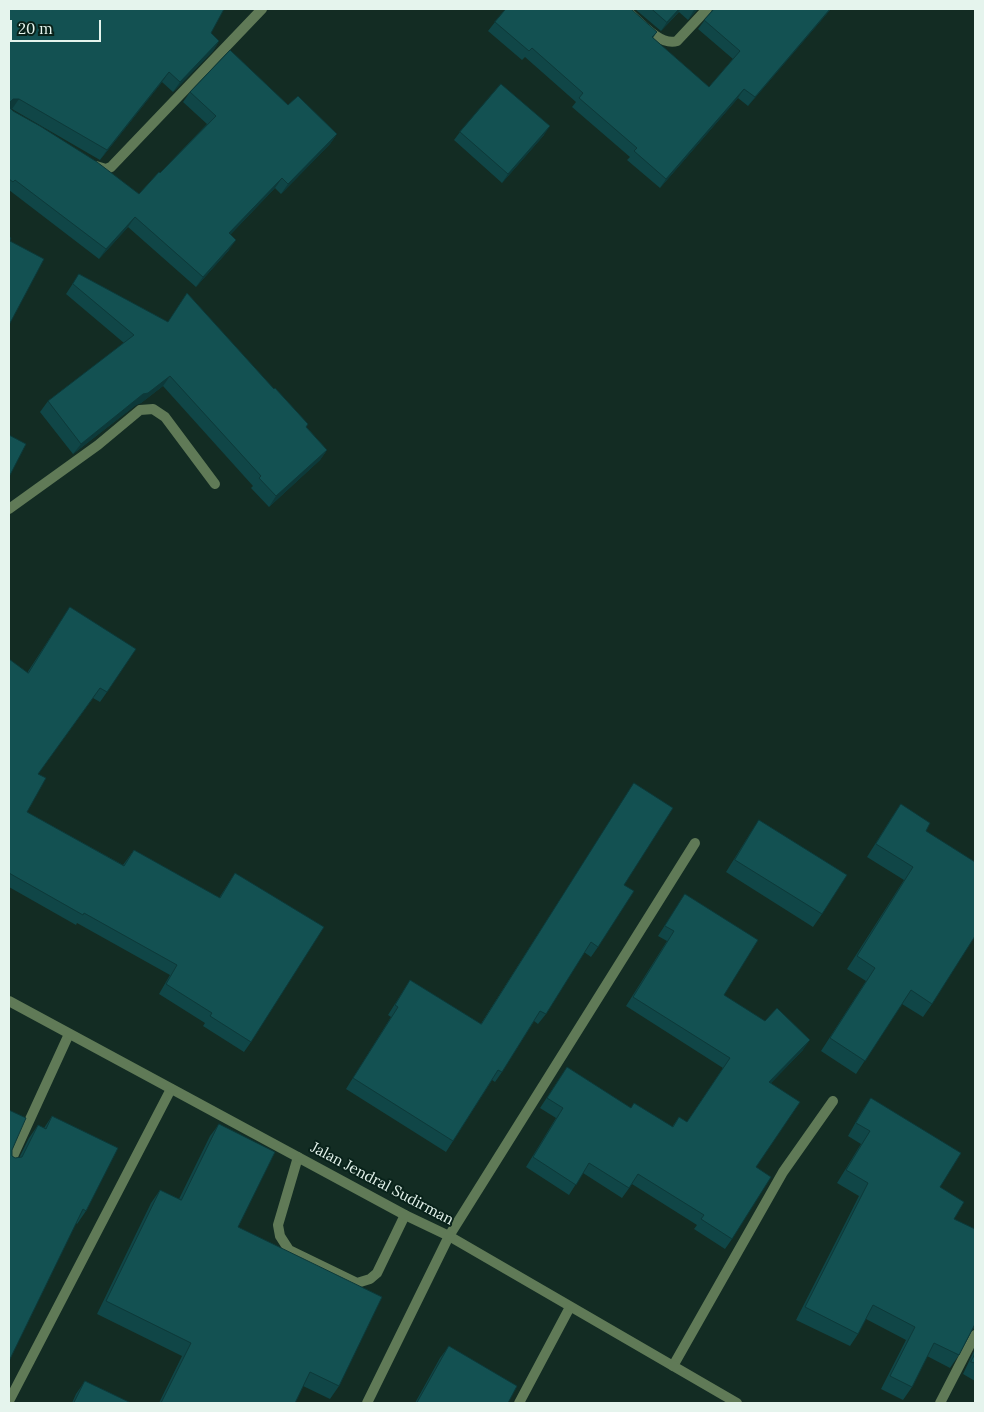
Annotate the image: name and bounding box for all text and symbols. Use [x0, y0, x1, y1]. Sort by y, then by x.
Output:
scale bar [12, 10, 104, 42]
text: 20 m [18, 19, 53, 38]
street label: Jalan Jendral Sudirman [308, 1139, 456, 1229]

